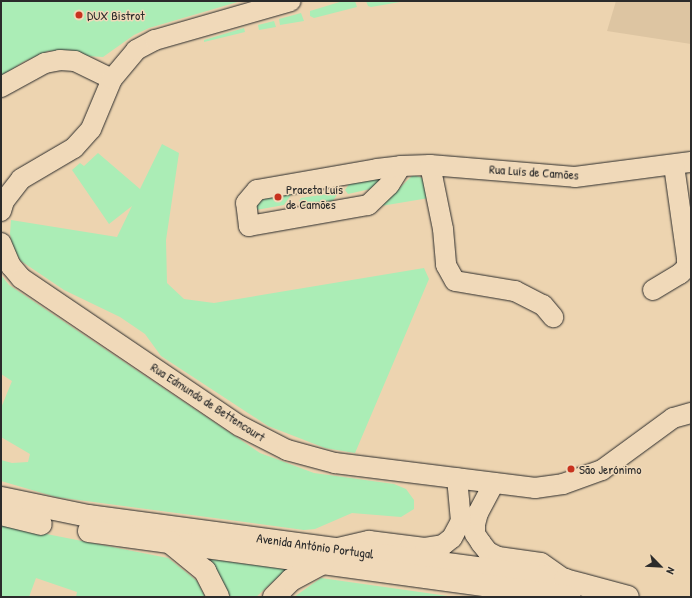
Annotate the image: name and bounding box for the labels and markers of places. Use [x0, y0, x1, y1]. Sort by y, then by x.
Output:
place label: DUX Bistrot [87, 7, 145, 23]
marker: DUX Bistrot [74, 10, 84, 20]
place label: Praceta Luís de Camões [286, 182, 343, 213]
marker: Praceta Luís de Camões [273, 192, 283, 202]
place label: São Jerónimo [579, 461, 641, 477]
marker: São Jerónimo [566, 464, 576, 474]

